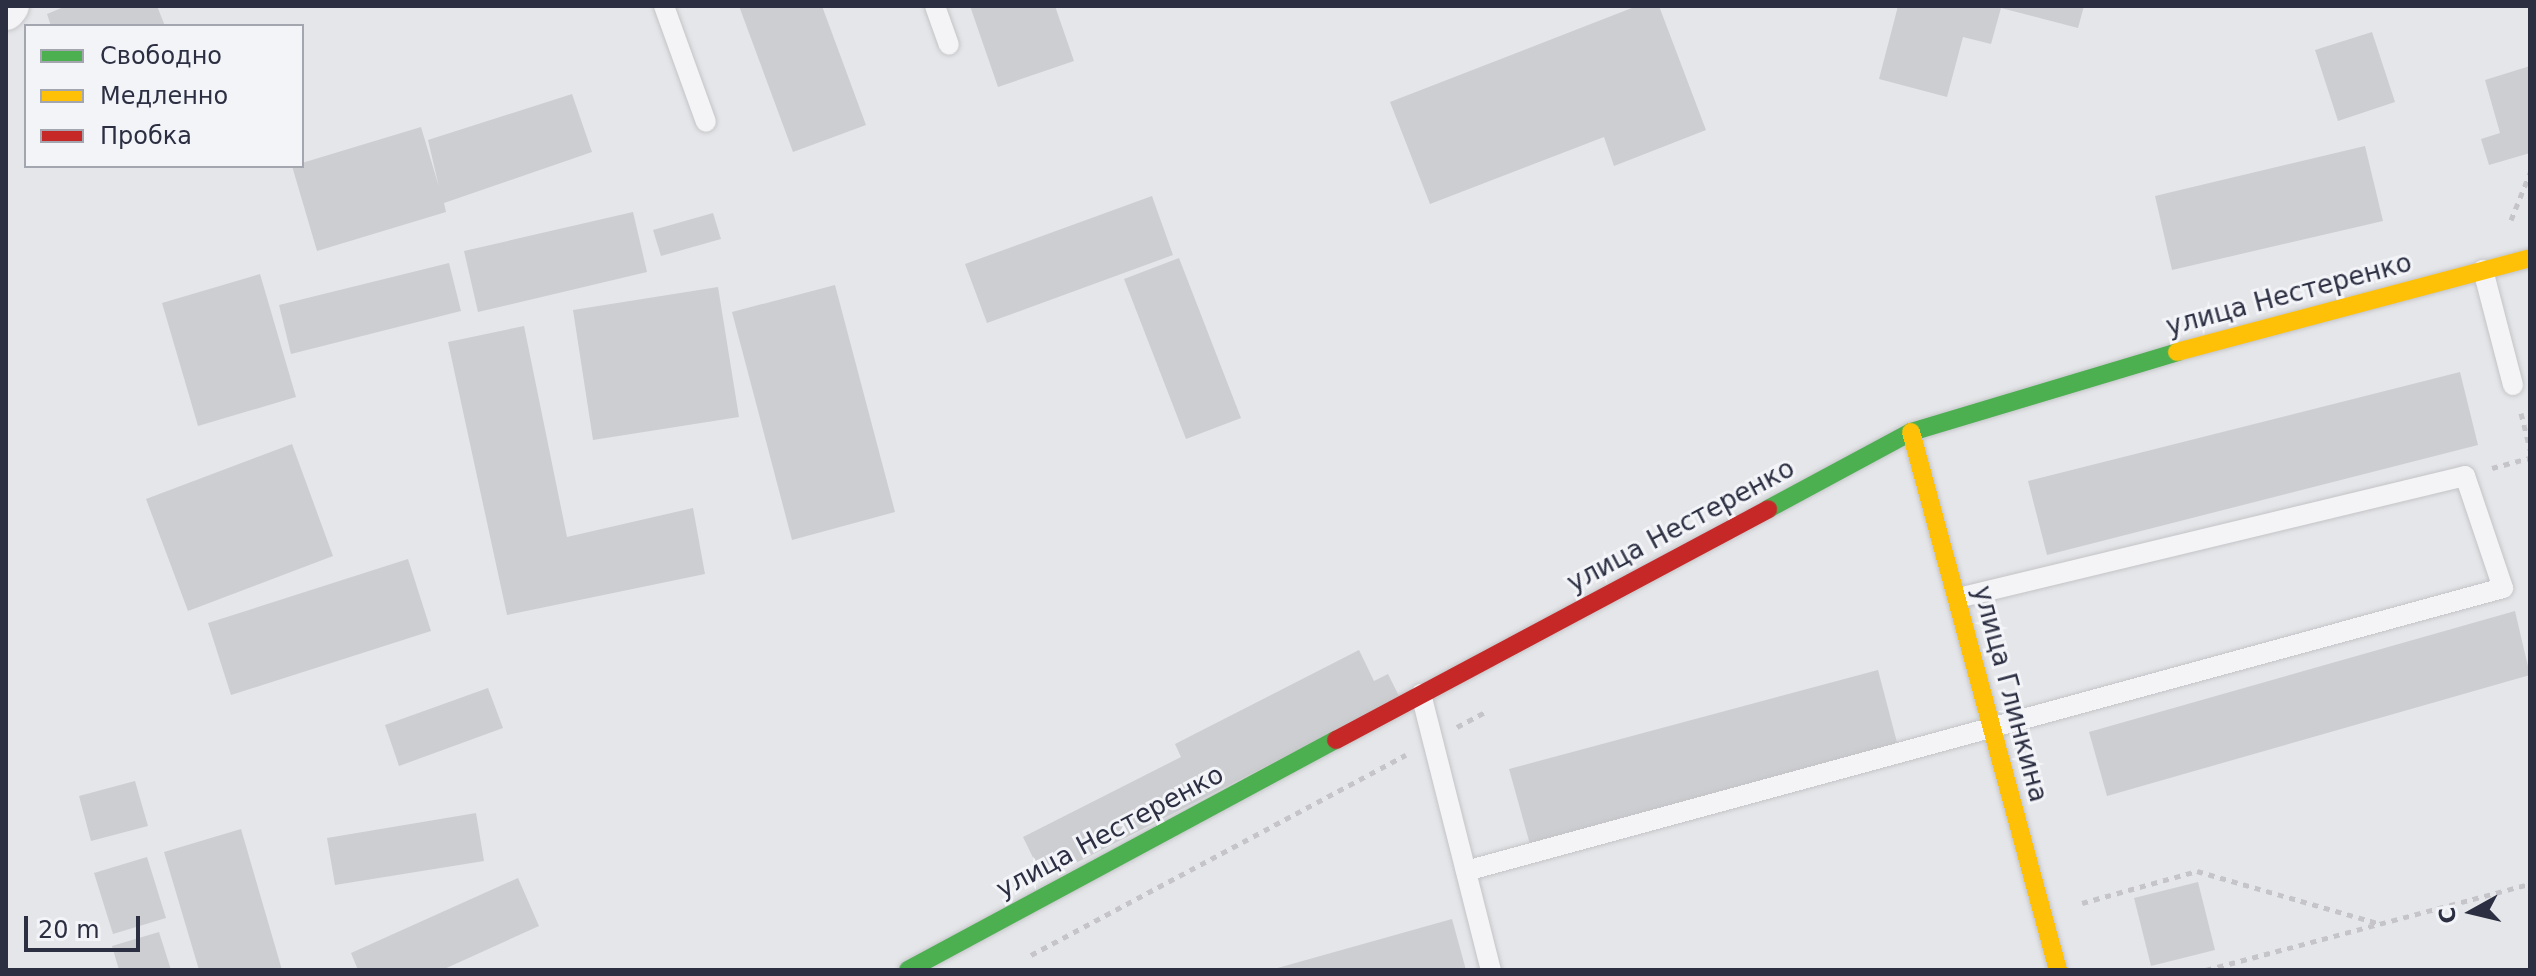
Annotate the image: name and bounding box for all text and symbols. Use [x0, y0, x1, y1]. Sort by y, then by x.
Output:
legend [24, 24, 304, 168]
text: Свободно [100, 42, 222, 70]
text: Медленно [100, 82, 228, 110]
text: Пробка [100, 122, 192, 150]
street label: улица Нестеренко [2163, 247, 2415, 343]
street label: улица Нестеренко [1562, 453, 1800, 599]
street label: улица Глинкина [1966, 582, 2054, 806]
street label: улица Нестеренко [991, 759, 1229, 905]
north arrow [2432, 872, 2512, 952]
scale bar [28, 900, 144, 950]
text: С [2434, 906, 2461, 925]
text: 20 m [38, 916, 100, 944]

